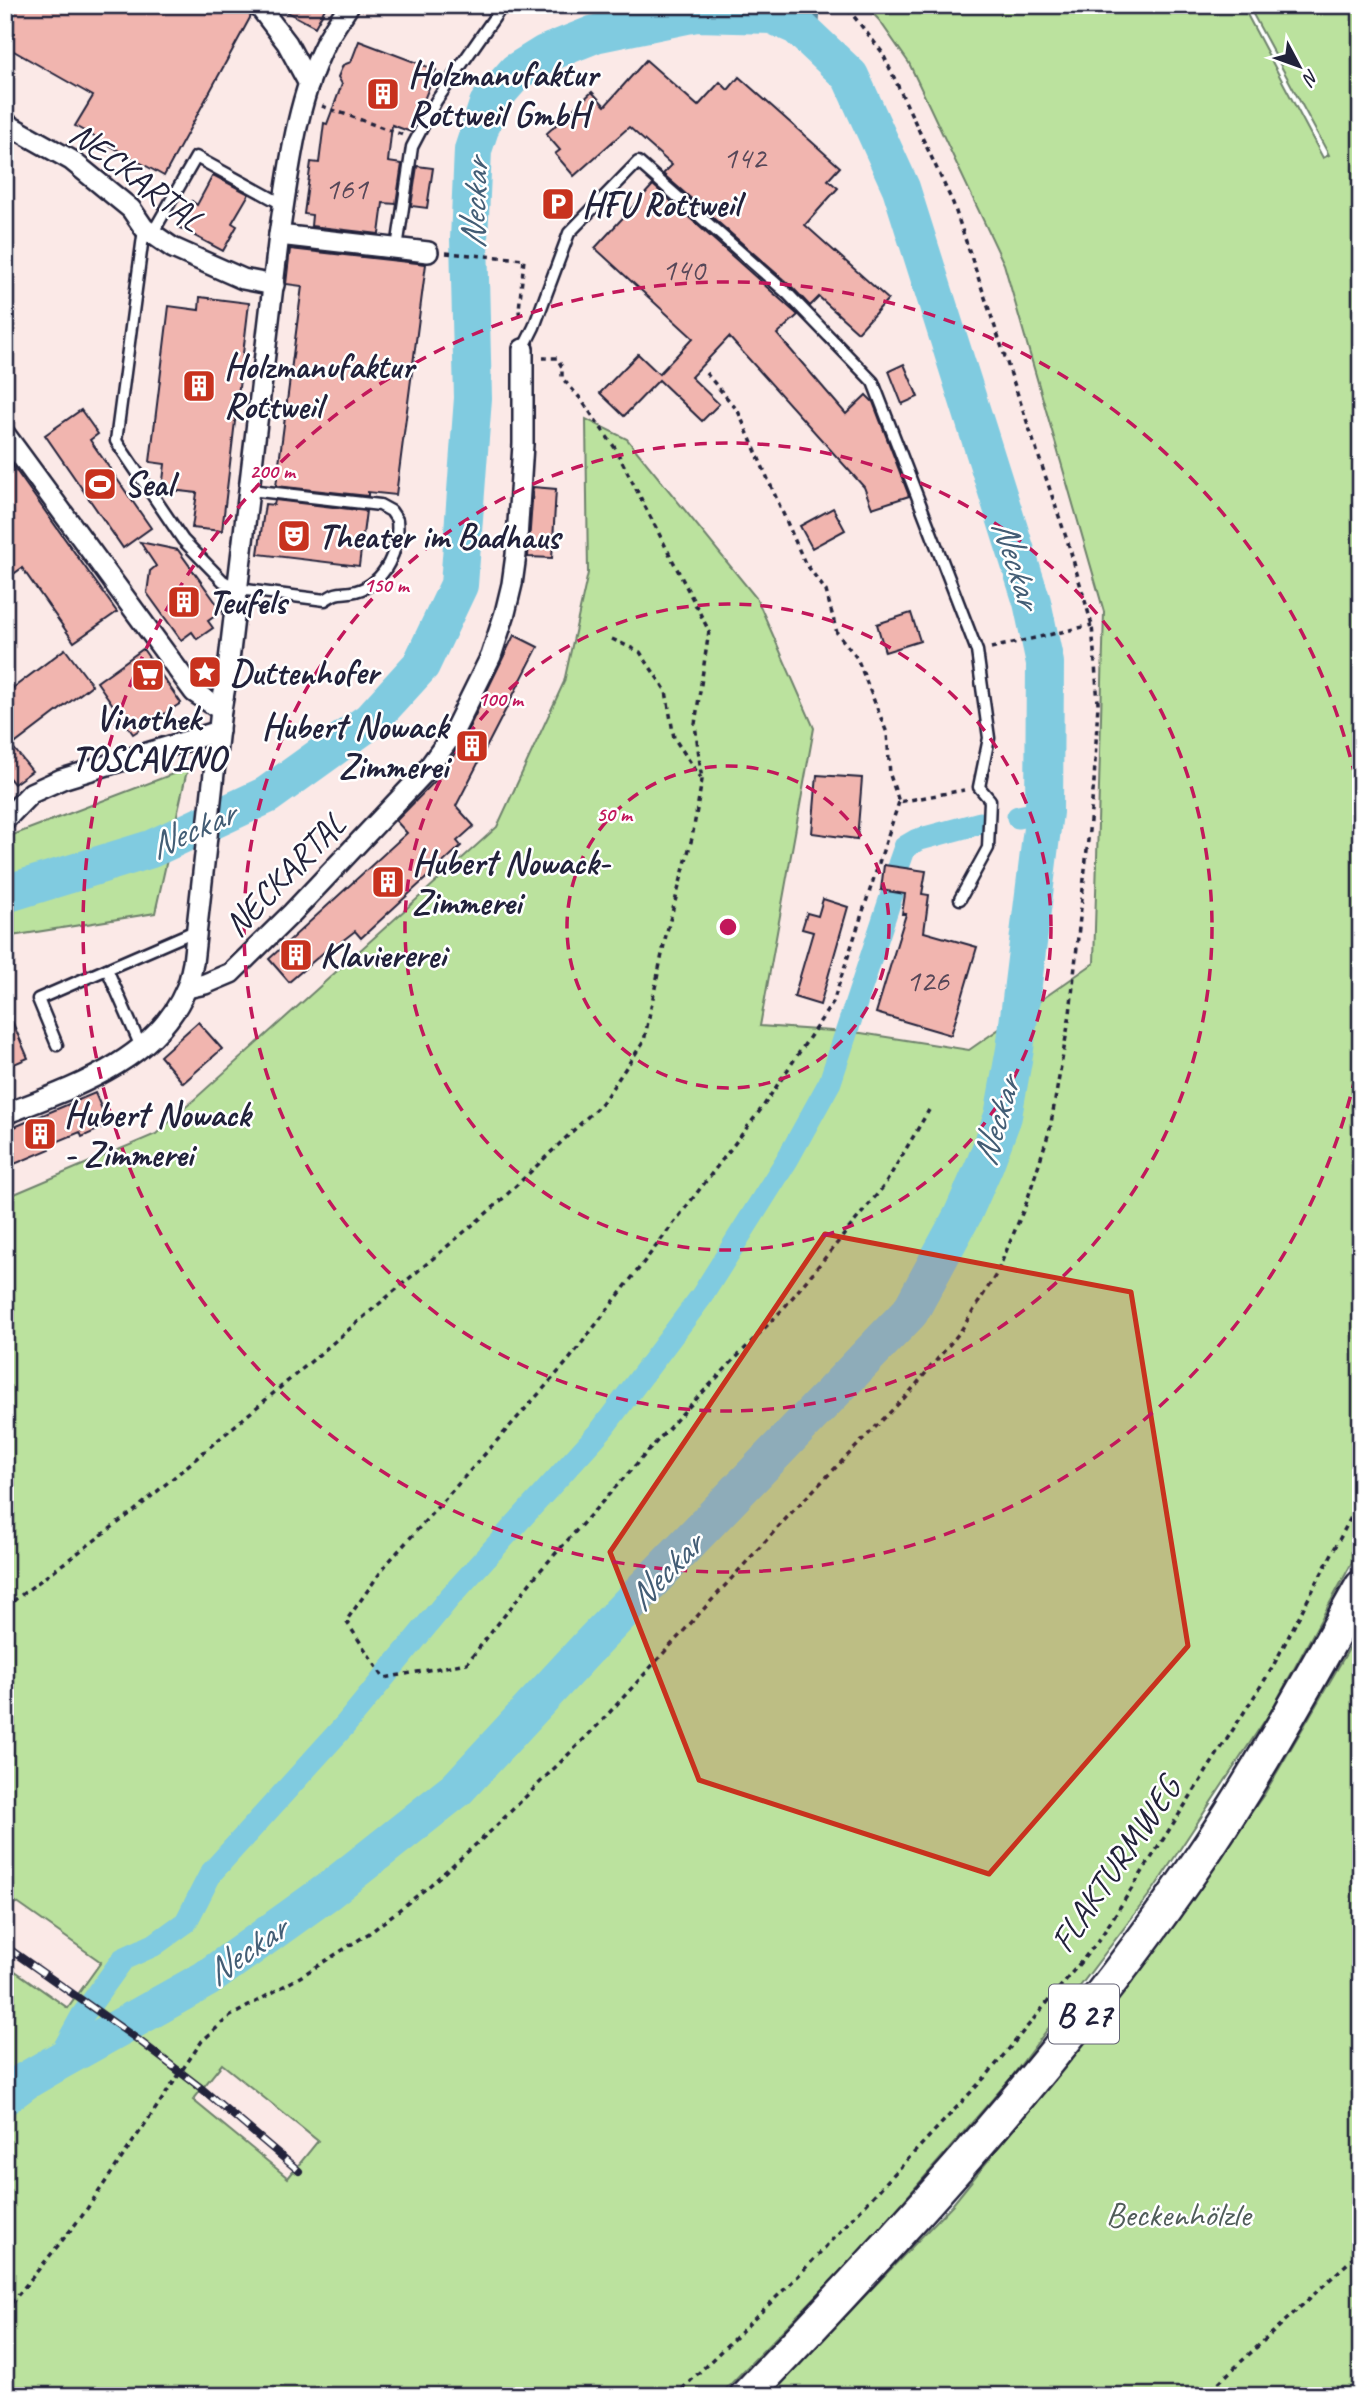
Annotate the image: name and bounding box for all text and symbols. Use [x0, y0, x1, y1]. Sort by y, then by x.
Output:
north arrow [1264, 32, 1334, 102]
place label: Holzmanufaktur Rottweil GmbH [408, 52, 601, 137]
text: N [1296, 64, 1324, 91]
building icon: Holzmanufaktur Rottweil GmbH [364, 75, 402, 113]
street label: NECKARTAL [61, 111, 213, 242]
house number: 142 [722, 137, 768, 178]
water label: Neckar [448, 153, 500, 250]
house number: 161 [324, 168, 369, 209]
place label: HFU Rottweil [582, 182, 747, 227]
parking icon: HFU Rottweil [539, 185, 577, 223]
house number: 140 [661, 249, 707, 290]
place label: Holzmanufaktur Rottweil [224, 344, 417, 429]
building icon: Holzmanufaktur Rottweil [180, 367, 218, 405]
text: 200 m [249, 458, 297, 484]
place label: Seal [124, 462, 180, 507]
sports icon: Seal [81, 465, 119, 503]
place label: Theater im Badhaus [318, 514, 563, 559]
water label: Neckar [982, 514, 1055, 618]
theatre icon: Theater im Badhaus [275, 517, 313, 555]
text: 150 m [363, 572, 411, 598]
place label: Teufels [208, 580, 290, 625]
building icon: Teufels [165, 583, 203, 621]
place label: Duttenhofer [230, 650, 382, 695]
place icon: Duttenhofer [186, 653, 224, 691]
supermarket icon: Vinothek TOSCAVINO [129, 656, 167, 694]
text: 100 m [477, 686, 525, 712]
place label: Vinothek TOSCAVINO [71, 696, 229, 781]
place label: Hubert Nowack Zimmerei [262, 704, 452, 789]
building icon: Hubert Nowack Zimmerei [453, 727, 491, 765]
water label: Neckar [141, 788, 247, 869]
text: 50 m [596, 801, 634, 827]
street label: NECKARTAL [214, 802, 356, 946]
place label: Hubert Nowack- Zimmerei [412, 840, 612, 925]
building icon: Hubert Nowack- Zimmerei [369, 863, 407, 901]
centre of rings [716, 915, 740, 939]
place label: Klaviererei [320, 933, 451, 978]
building icon: Klaviererei [277, 936, 315, 974]
house number: 126 [905, 960, 950, 1001]
water label: Neckar [960, 1066, 1033, 1171]
place label: Hubert Nowack - Zimmerei [64, 1092, 253, 1177]
building icon: Hubert Nowack - Zimmerei [21, 1115, 59, 1153]
water label: Neckar [616, 1519, 716, 1620]
street label: FLAKTURMWEG [1040, 1765, 1193, 1961]
water label: Neckar [195, 1902, 300, 1995]
road number: B 27 [1049, 1984, 1119, 2044]
park label: Beckenhölzle [1106, 2192, 1253, 2237]

